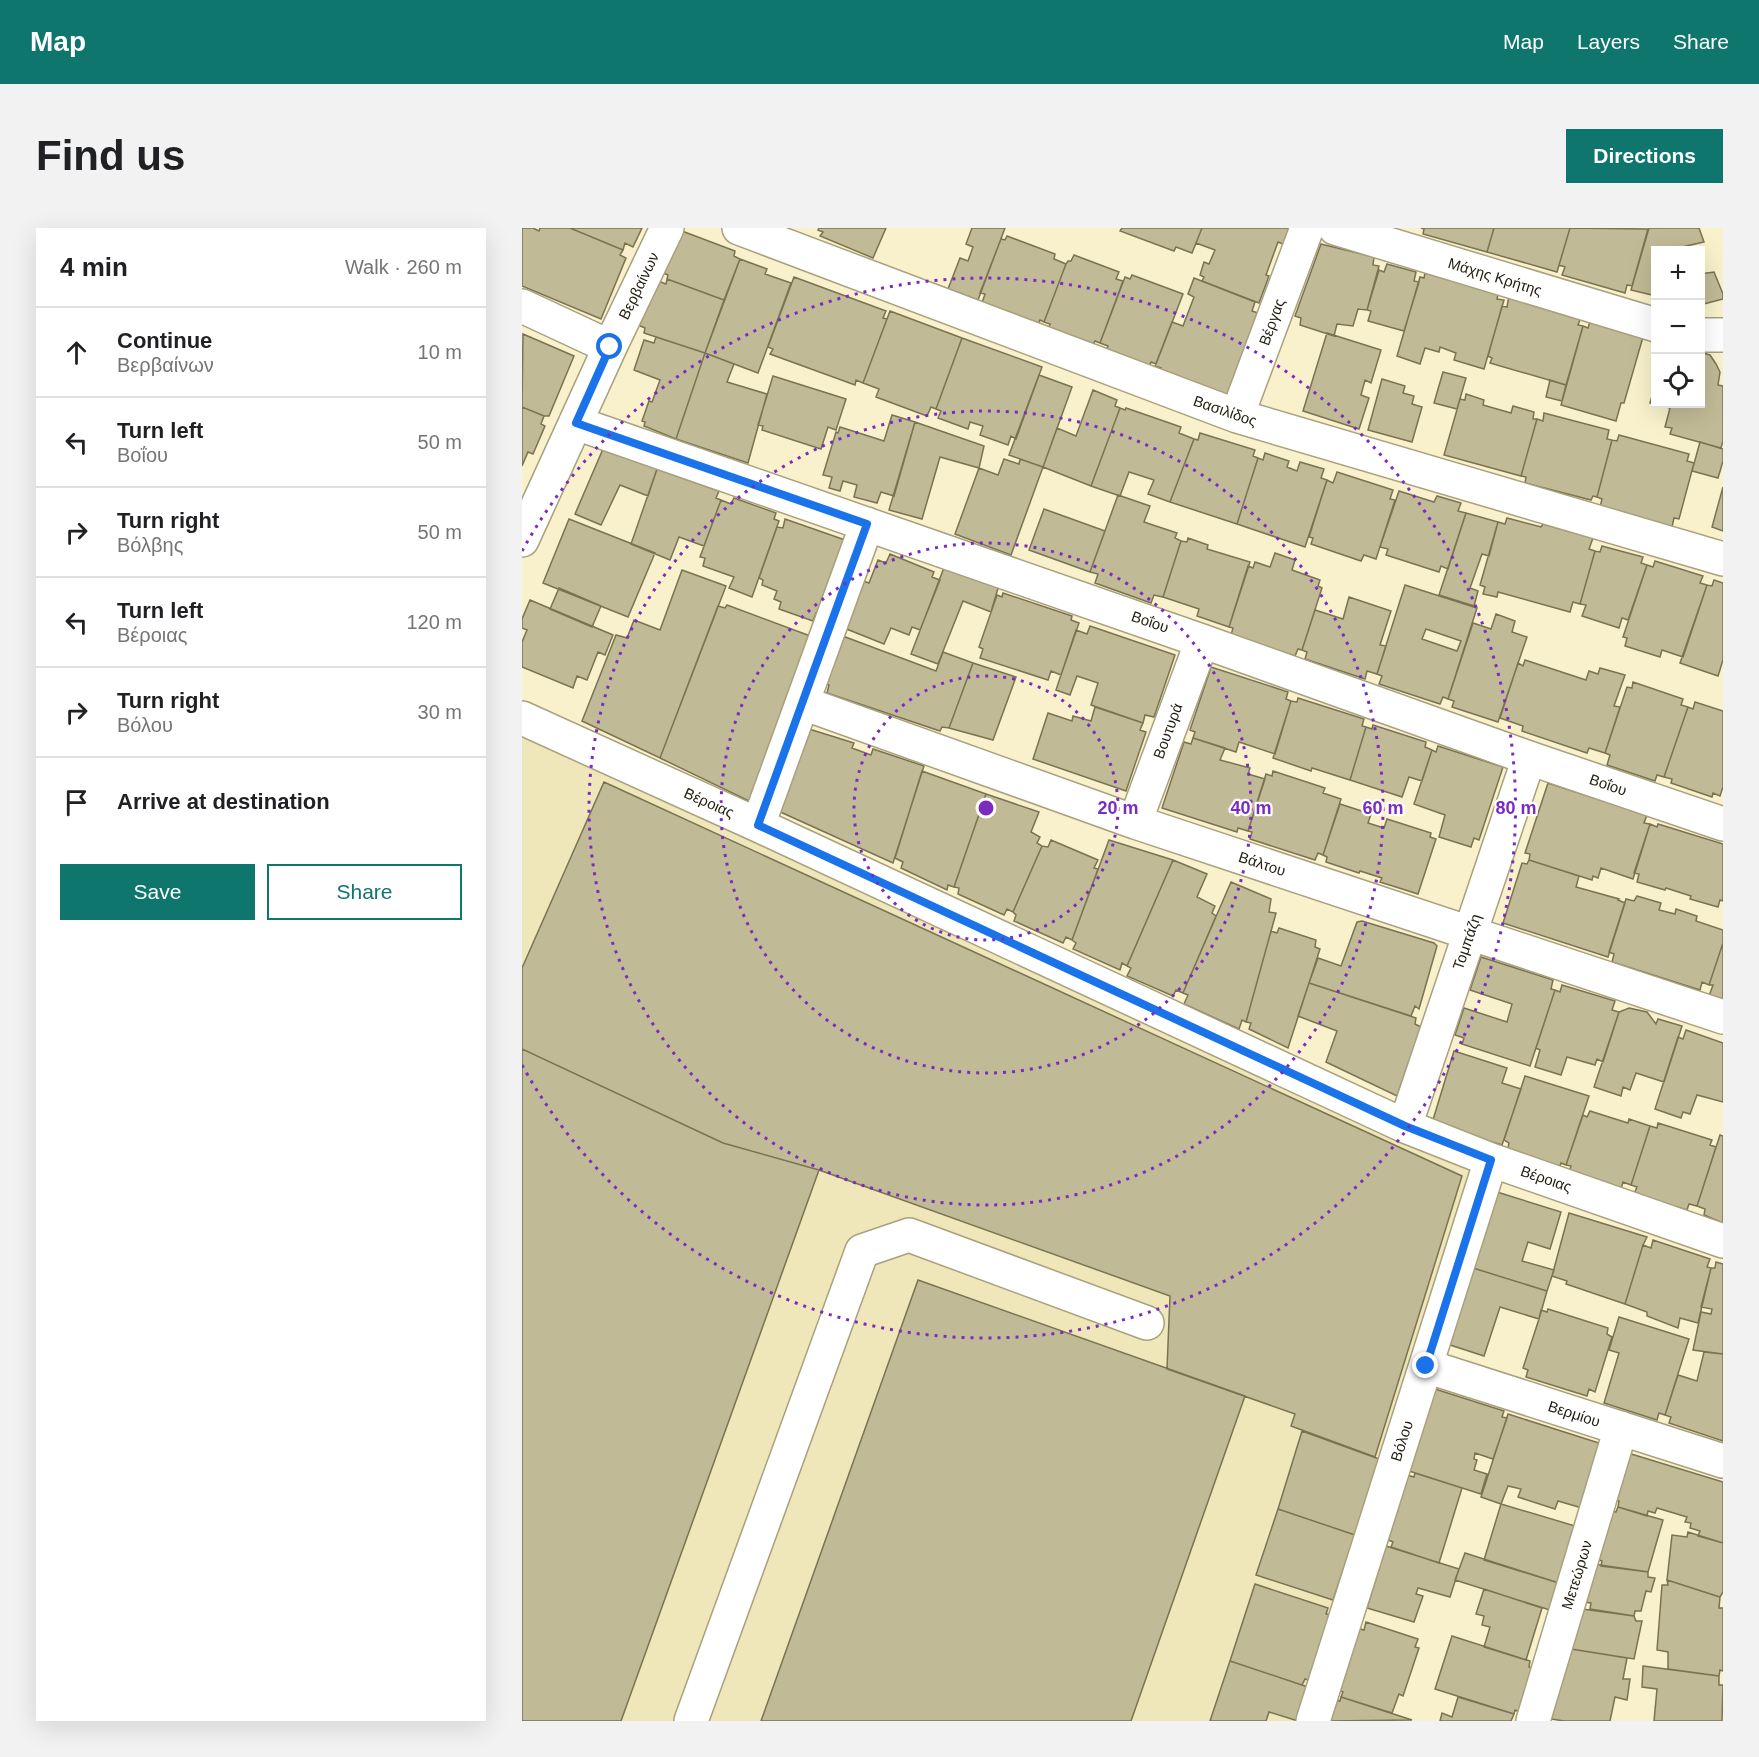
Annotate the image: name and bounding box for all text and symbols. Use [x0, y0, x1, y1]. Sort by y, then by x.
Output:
text: Map [30, 26, 86, 57]
text: Map [1503, 30, 1544, 53]
text: Layers [1577, 30, 1640, 53]
text: Share [1673, 30, 1729, 53]
button: Directions [1566, 129, 1723, 183]
text: Find us [36, 132, 185, 179]
map controls [1651, 246, 1705, 408]
button: + [1651, 246, 1705, 300]
street label: Βερβαίνων [615, 249, 662, 322]
text: 4 min [60, 252, 128, 282]
street label: Μάχης Κρήτης [1446, 254, 1544, 299]
text: Walk · 260 m [345, 256, 462, 278]
street label: Βέργας [1255, 296, 1288, 348]
button: − [1651, 300, 1705, 354]
text: Continue [117, 328, 212, 353]
route start [596, 333, 622, 359]
icon: ahead [60, 336, 93, 369]
text: 10 m [418, 341, 462, 363]
text: Βερβαίνων [117, 354, 214, 376]
button: locate [1651, 354, 1705, 408]
street label: Βασιλίδος [1191, 392, 1259, 429]
text: Turn left [117, 418, 203, 443]
icon: left [60, 426, 93, 459]
text: 50 m [418, 431, 462, 453]
text: Βοΐου [117, 444, 168, 466]
text: Turn right [117, 508, 219, 533]
icon: right [60, 516, 93, 549]
text: 50 m [418, 521, 462, 543]
text: Βόλβης [117, 534, 183, 556]
text: Turn left [117, 598, 203, 623]
icon: left [60, 606, 93, 639]
street label: Βοΐου [1129, 607, 1171, 636]
text: 120 m [406, 611, 462, 633]
text: Βέροιας [117, 624, 187, 646]
text: Turn right [117, 688, 219, 713]
icon: right [60, 696, 93, 729]
street label: Βουτυρά [1150, 700, 1186, 761]
text: 30 m [418, 701, 462, 723]
text: Βόλου [117, 714, 173, 736]
street label: Βοΐου [1587, 770, 1629, 799]
street label: Βέροιας [682, 784, 737, 821]
icon: arrive [60, 786, 93, 819]
text: Arrive at destination [117, 789, 330, 814]
centre of rings [976, 798, 996, 818]
text: 20 m [1097, 798, 1139, 818]
text: 40 m [1230, 798, 1272, 818]
text: 60 m [1362, 798, 1404, 818]
text: 80 m [1495, 798, 1537, 818]
street label: Βάλτου [1236, 848, 1288, 879]
button: Save [60, 864, 255, 920]
button: Share [267, 864, 462, 920]
street label: Τομπάζη [1449, 912, 1484, 972]
street label: Βέροιας [1518, 1162, 1574, 1195]
route end [1412, 1352, 1438, 1378]
street label: Βερμίου [1546, 1397, 1602, 1430]
street label: Βόλου [1387, 1418, 1416, 1463]
street label: Μετεώρων [1558, 1538, 1595, 1611]

